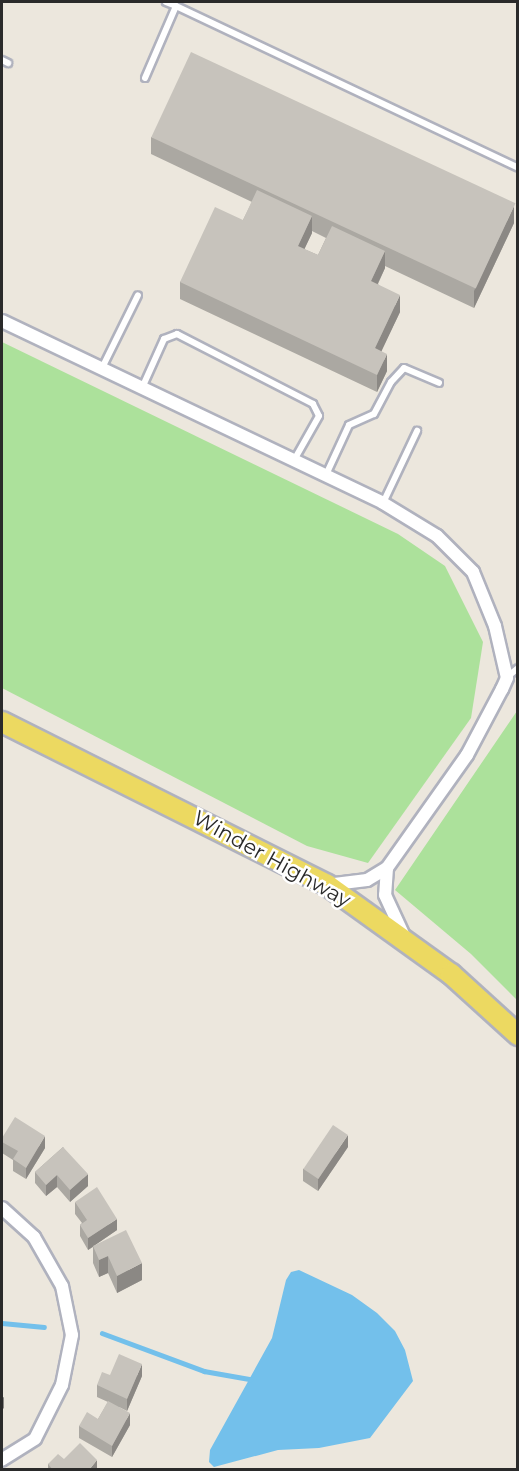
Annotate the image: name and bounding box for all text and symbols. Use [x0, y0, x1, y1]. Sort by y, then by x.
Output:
street label: Winder Highway [189, 805, 355, 913]

